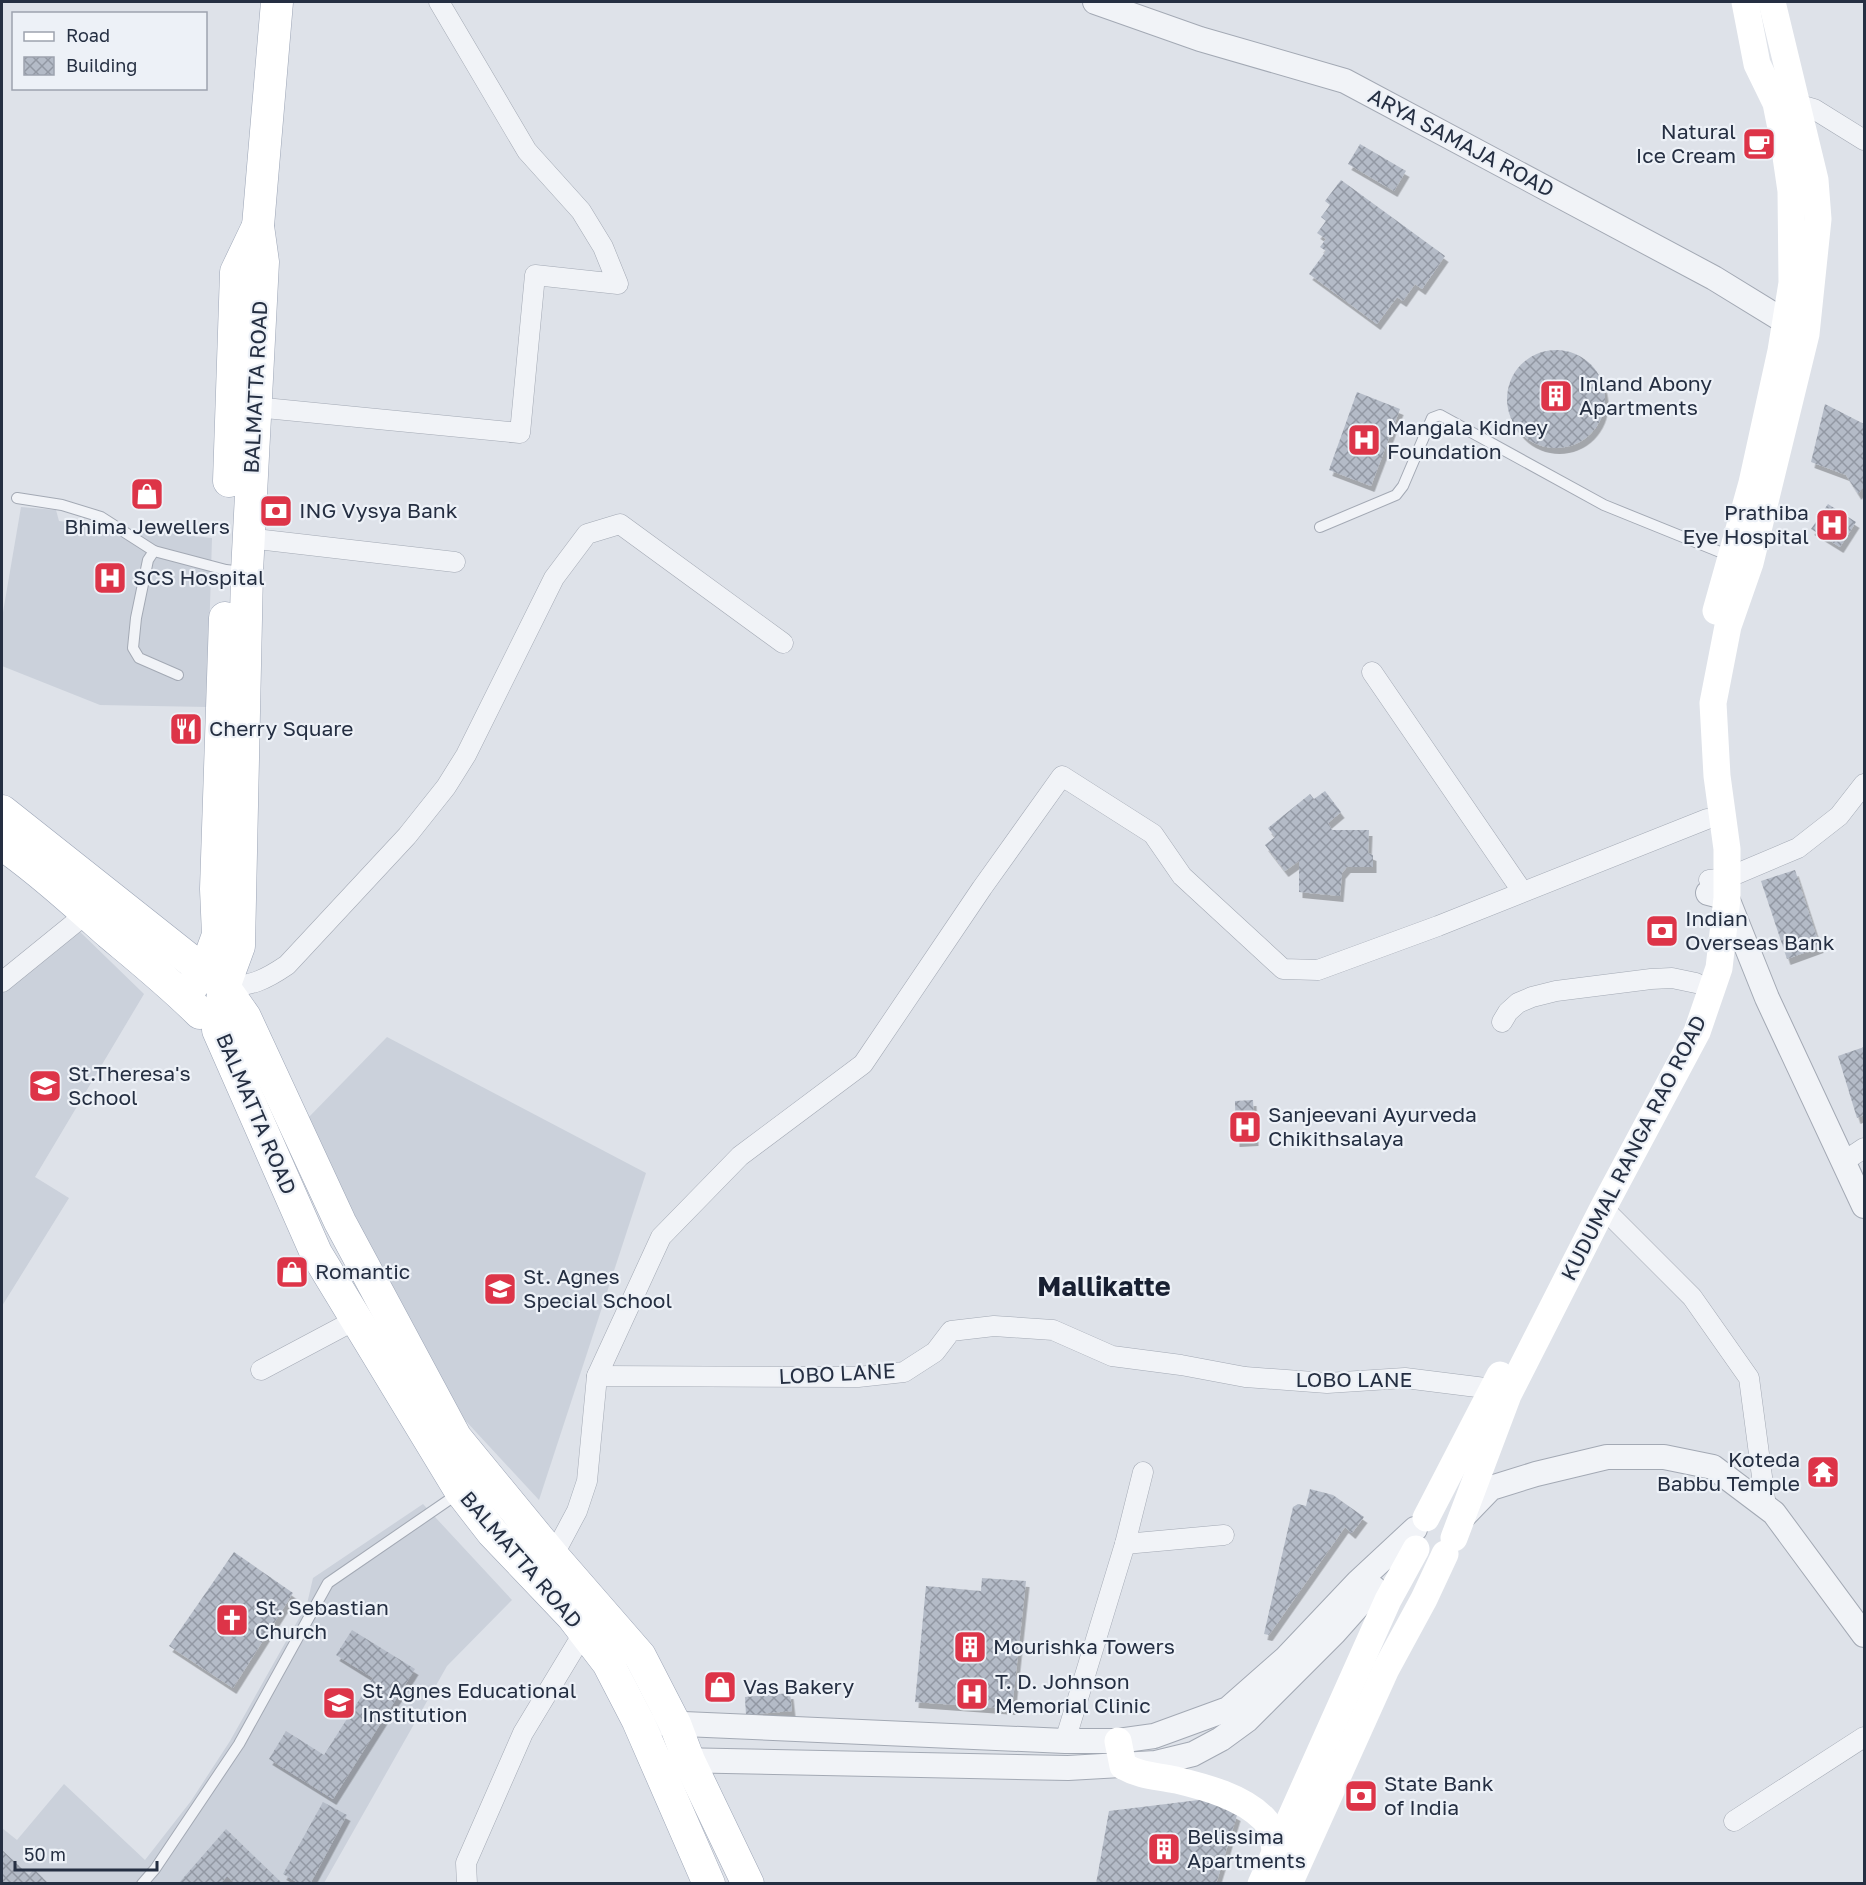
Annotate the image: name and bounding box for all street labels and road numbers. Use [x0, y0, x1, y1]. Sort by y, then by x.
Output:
street label: ARYA SAMAJA ROAD [1364, 82, 1559, 202]
street label: BALMATTA ROAD [237, 300, 273, 474]
street label: KUDUMAL RANGA RAO ROAD [1555, 1011, 1711, 1284]
street label: BALMATTA ROAD [211, 1029, 303, 1198]
street label: LOBO LANE [778, 1357, 896, 1389]
street label: LOBO LANE [1296, 1366, 1412, 1392]
street label: BALMATTA ROAD [455, 1486, 588, 1633]

